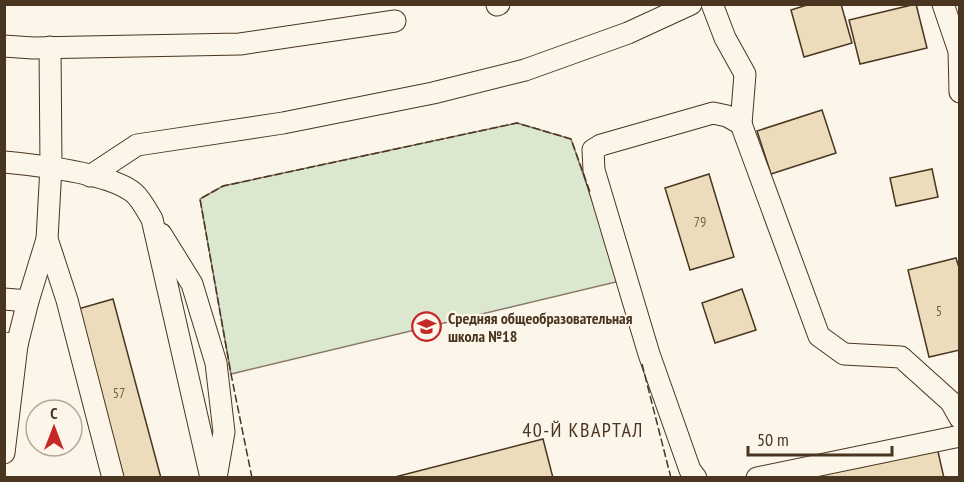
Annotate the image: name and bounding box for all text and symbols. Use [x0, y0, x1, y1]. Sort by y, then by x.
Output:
house number: 79 [694, 213, 706, 231]
house number: 5 [936, 302, 942, 320]
place label: Средняя общеобразовательная школа №18 [448, 308, 633, 346]
school or university icon: Средняя общеобразовательная школа №18 [411, 311, 443, 343]
house number: 57 [113, 384, 125, 402]
north arrow [24, 398, 84, 458]
text: С [50, 403, 58, 423]
district label: 40-Й КВАРТАЛ [522, 417, 644, 443]
scale bar [748, 419, 892, 457]
text: 50 m [757, 428, 789, 451]

